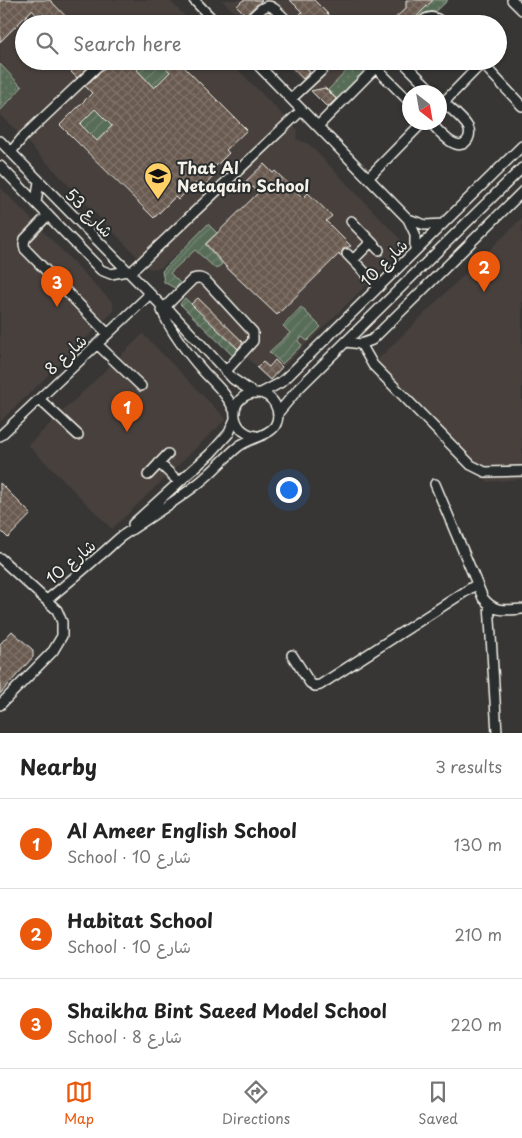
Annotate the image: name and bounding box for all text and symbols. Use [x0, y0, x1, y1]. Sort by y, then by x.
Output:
search box [15, 15, 507, 70]
icon: search [33, 29, 61, 57]
text: Search here [73, 29, 182, 57]
north arrow [402, 85, 447, 130]
place label: That Al Netaqain School [177, 155, 309, 197]
school or university icon: That Al Netaqain School [143, 161, 173, 200]
street label: شارع 53 [60, 182, 120, 243]
street label: شارع 10 [354, 233, 413, 292]
pin: 2 [468, 251, 500, 292]
pin: 3 [41, 266, 73, 307]
street label: شارع 8 [39, 328, 92, 381]
pin: 1 [111, 391, 143, 432]
your location [276, 477, 302, 503]
street label: شارع 10 [40, 533, 101, 590]
text: Nearby [20, 750, 97, 782]
text: 3 results [435, 754, 502, 778]
text: Al Ameer English School [67, 816, 297, 844]
text: 1 [32, 832, 40, 856]
text: 130 m [454, 832, 502, 856]
text: School · شارع 10 [67, 844, 191, 868]
text: Habitat School [67, 906, 213, 934]
text: 2 [30, 922, 42, 946]
text: 210 m [454, 922, 502, 946]
text: School · شارع 10 [67, 934, 191, 958]
text: Shaikha Bint Saeed Model School [67, 996, 387, 1024]
text: 3 [31, 1012, 41, 1036]
text: 220 m [451, 1012, 502, 1036]
text: School · شارع 8 [67, 1024, 182, 1048]
tab: Map [64, 1078, 94, 1129]
tab: Directions [222, 1078, 290, 1129]
tab: Saved [418, 1078, 458, 1129]

